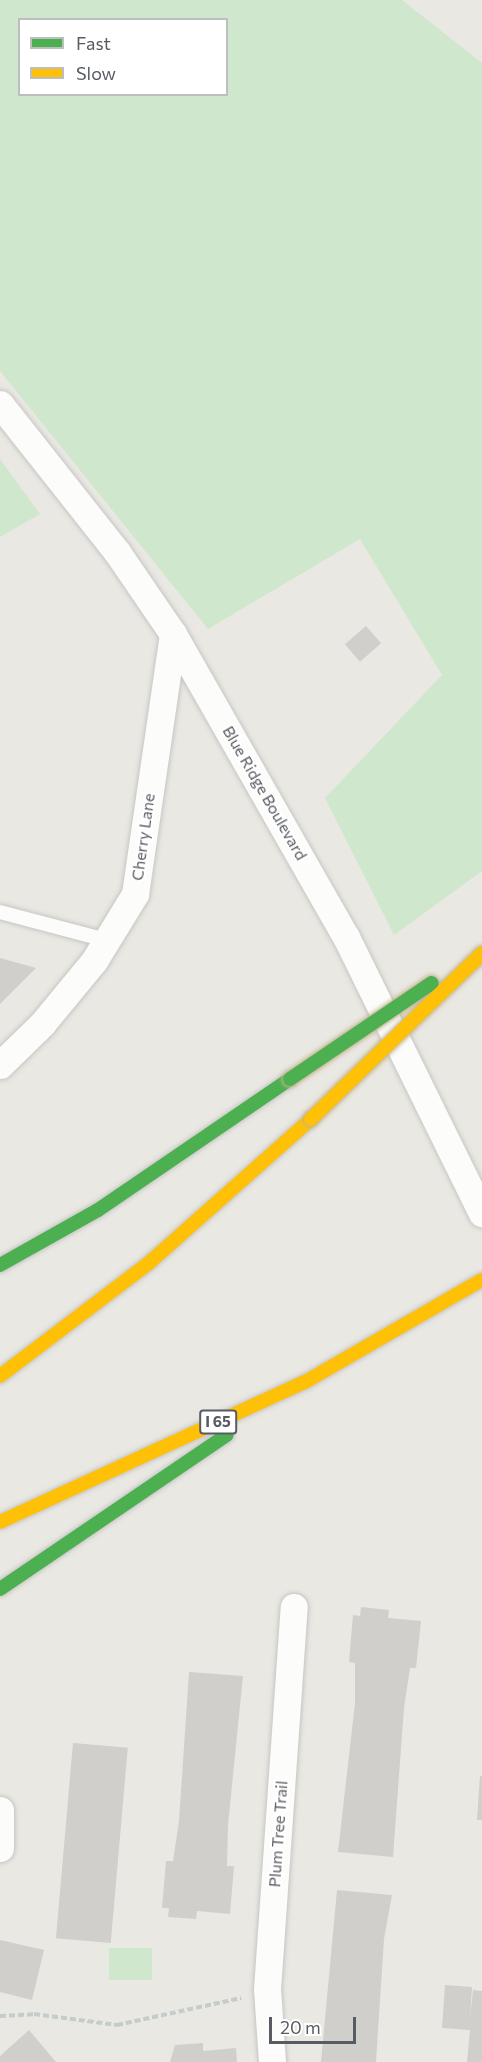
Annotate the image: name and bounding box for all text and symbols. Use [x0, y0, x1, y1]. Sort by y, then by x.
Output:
legend [18, 18, 228, 96]
text: Fast [76, 32, 111, 54]
text: Slow [76, 62, 116, 84]
street label: Blue Ridge Boulevard [219, 722, 311, 864]
street label: Cherry Lane [127, 792, 159, 882]
road number: I 65 [198, 1410, 238, 1434]
street label: Plum Tree Trail [265, 1780, 291, 1888]
scale bar [272, 2005, 359, 2043]
text: 20 m [280, 2016, 321, 2038]

